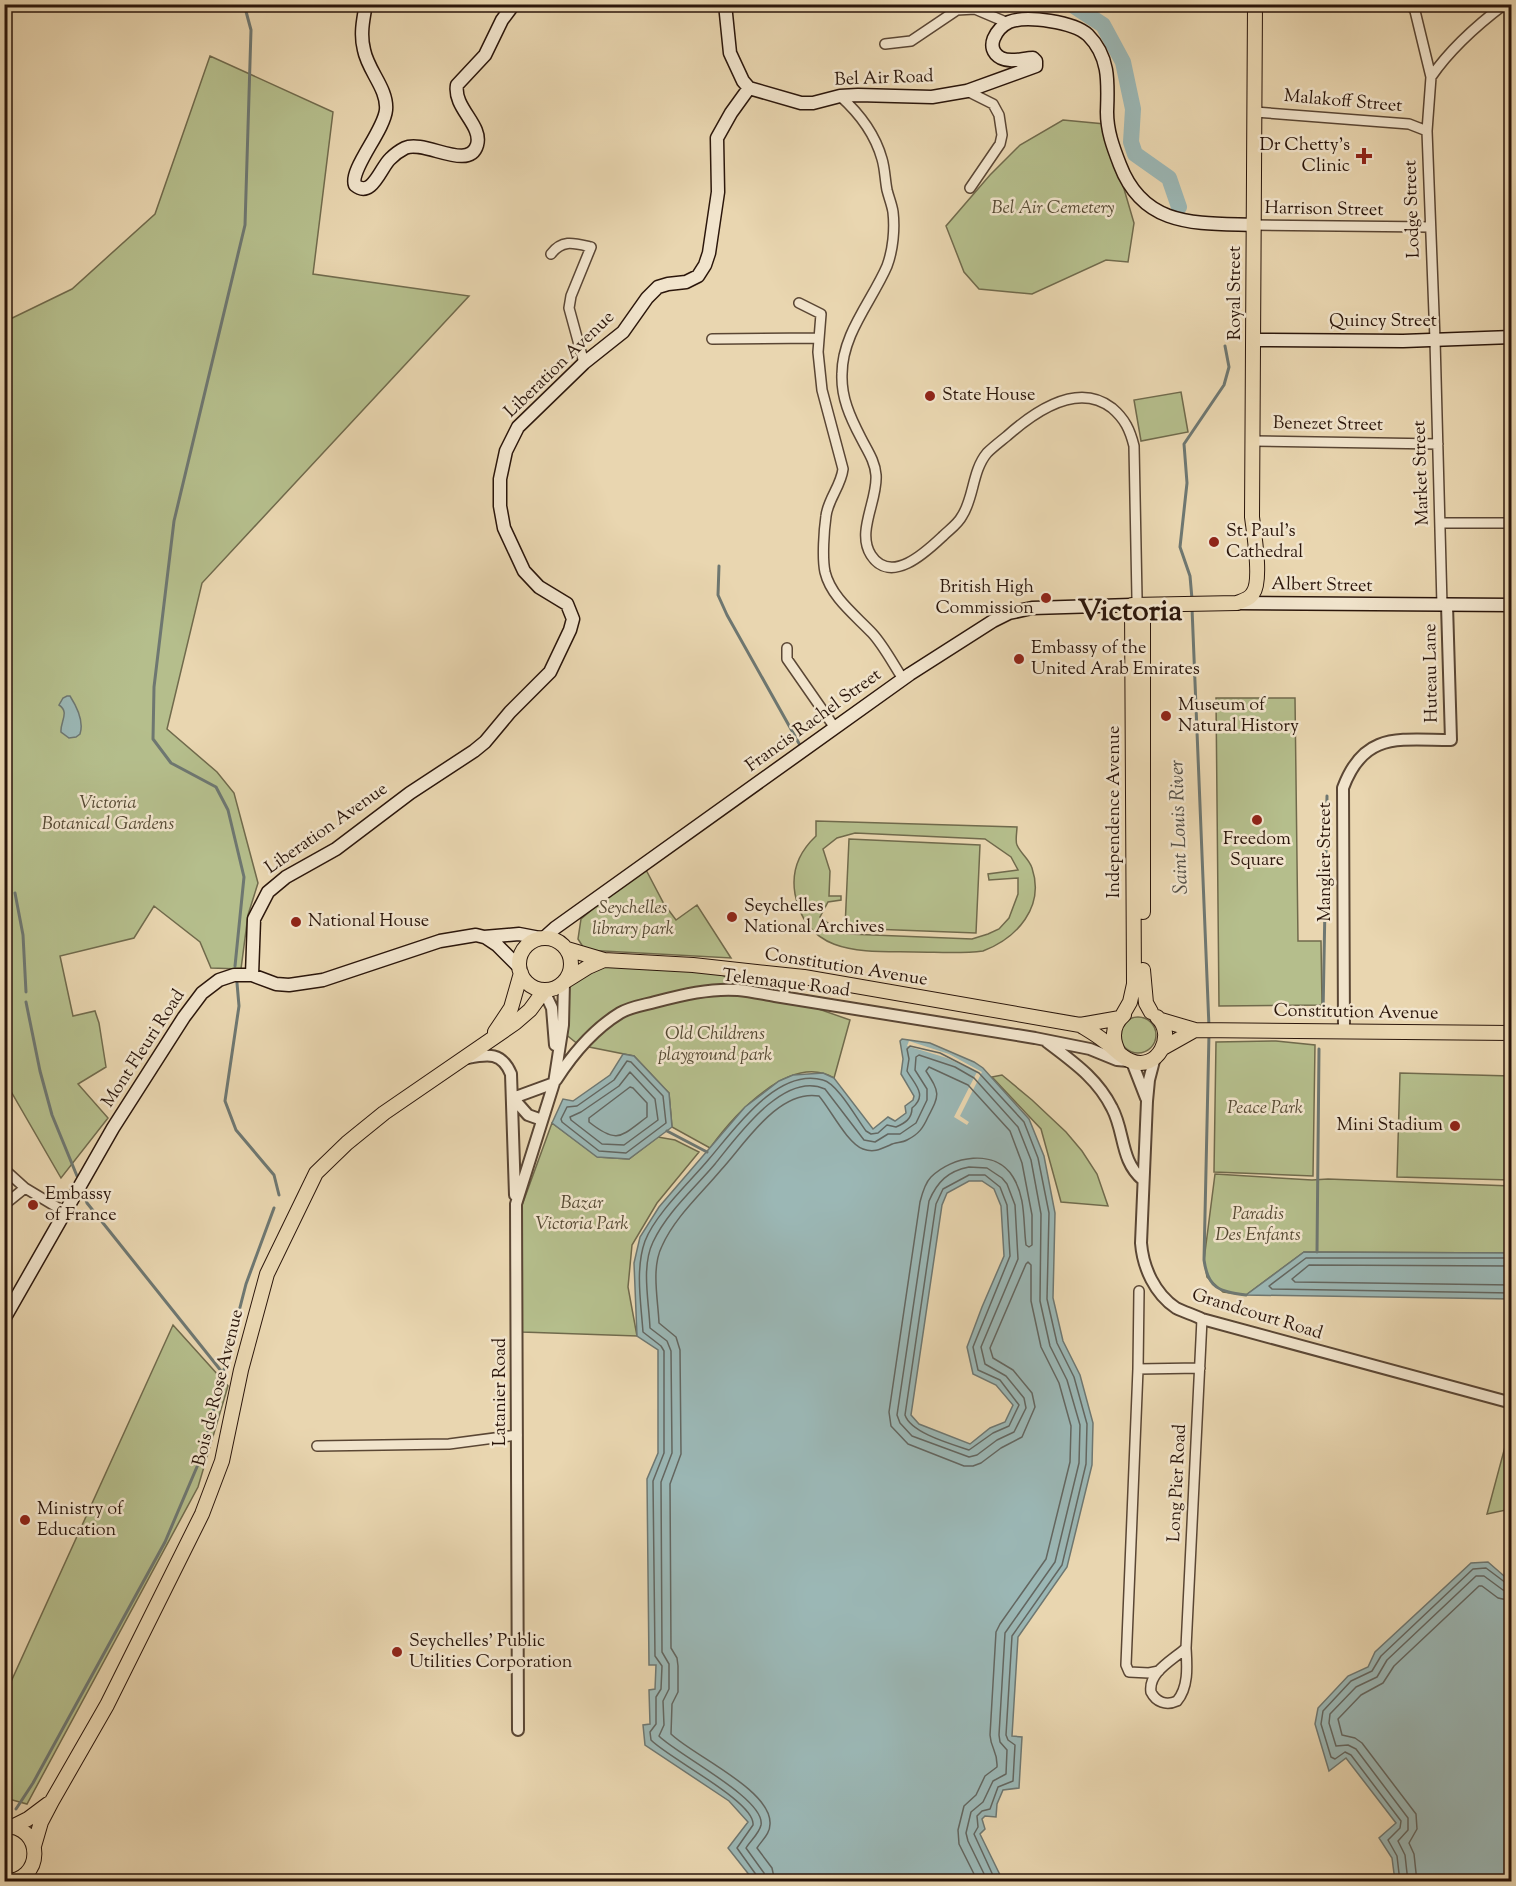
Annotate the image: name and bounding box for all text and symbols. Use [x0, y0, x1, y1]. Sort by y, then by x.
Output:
street label: Bel Air Road [834, 64, 934, 94]
street label: Malakoff Street [1283, 84, 1403, 120]
place label: Dr Chetty's Clinic [1259, 133, 1350, 180]
marker: Dr Chetty's Clinic [1355, 147, 1373, 165]
street label: Lodge Street [1398, 160, 1428, 258]
park label: Bel Air Cemetery [992, 196, 1114, 222]
street label: Harrison Street [1264, 196, 1384, 224]
street label: Royal Street [1223, 246, 1249, 340]
street label: Liberation Avenue [499, 305, 621, 425]
street label: Quincy Street [1329, 309, 1437, 335]
place label: State House [942, 383, 1035, 409]
marker: State House [923, 389, 937, 403]
street label: Benezet Street [1273, 411, 1383, 439]
street label: Market Street [1407, 420, 1437, 526]
place label: St. Paul's Cathedral [1226, 519, 1303, 566]
marker: St. Paul's Cathedral [1207, 535, 1221, 549]
street label: Albert Street [1271, 572, 1373, 600]
place label: British High Commission [936, 575, 1034, 622]
marker: British High Commission [1039, 591, 1053, 605]
district label: Victoria [1078, 591, 1182, 634]
street label: Huteau Lane [1418, 623, 1446, 723]
place label: Embassy of the United Arab Emirates [1031, 636, 1200, 683]
marker: Embassy of the United Arab Emirates [1012, 652, 1026, 666]
street label: Francis Rachel Street [741, 663, 887, 779]
place label: Museum of Natural History [1178, 693, 1299, 740]
marker: Museum of Natural History [1159, 709, 1173, 723]
street label: Independence Avenue [1102, 726, 1128, 898]
water label: Saint Louis River [1163, 759, 1197, 895]
street label: Liberation Avenue [260, 777, 394, 881]
park label: Victoria Botanical Gardens [42, 791, 174, 838]
street label: Manglier Street [1313, 802, 1339, 922]
marker: Freedom Square [1250, 813, 1264, 827]
place label: Freedom Square [1223, 827, 1291, 874]
place label: Seychelles National Archives [744, 894, 884, 941]
park label: Seychelles library park [592, 896, 674, 943]
place label: National House [308, 909, 429, 935]
marker: Seychelles National Archives [725, 910, 739, 924]
marker: National House [289, 915, 303, 929]
street label: Constitution Avenue [763, 942, 929, 994]
street label: Telemaque Road [721, 963, 851, 1005]
street label: Mont Fleuri Road [96, 985, 192, 1113]
street label: Constitution Avenue [1273, 999, 1439, 1027]
park label: Old Childrens playground park [658, 1022, 772, 1069]
park label: Peace Park [1227, 1096, 1303, 1122]
place label: Mini Stadium [1336, 1113, 1443, 1139]
marker: Mini Stadium [1448, 1119, 1462, 1133]
place label: Embassy of France [45, 1182, 117, 1229]
park label: Bazar Victoria Park [535, 1191, 629, 1238]
marker: Embassy of France [26, 1198, 40, 1212]
park label: Paradis Des Enfants [1215, 1202, 1301, 1249]
street label: Grandcourt Road [1188, 1283, 1326, 1347]
street label: Bois de Rose Avenue [187, 1307, 251, 1469]
street label: Latanier Road [488, 1338, 514, 1446]
street label: Long Pier Road [1162, 1423, 1194, 1543]
place label: Ministry of Education [37, 1497, 124, 1544]
marker: Ministry of Education [18, 1513, 32, 1527]
place label: Seychelles' Public Utilities Corporation [409, 1629, 573, 1676]
marker: Seychelles' Public Utilities Corporation [390, 1645, 404, 1659]

